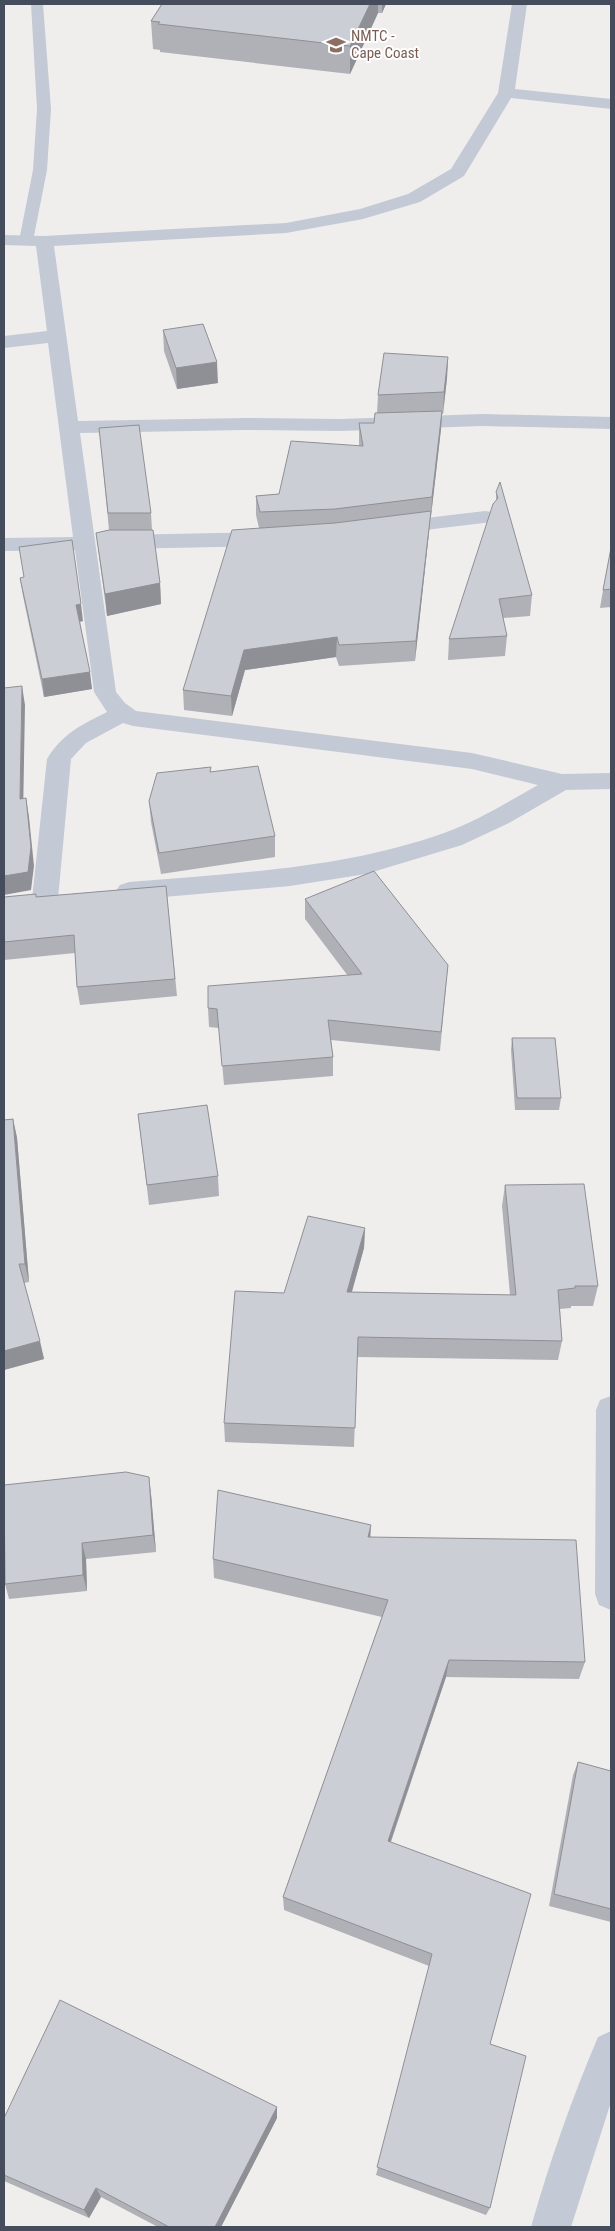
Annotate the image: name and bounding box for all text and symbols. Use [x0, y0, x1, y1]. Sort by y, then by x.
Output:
place label: NMTC - Cape Coast [351, 27, 419, 62]
school or university icon: NMTC - Cape Coast [325, 34, 347, 56]

